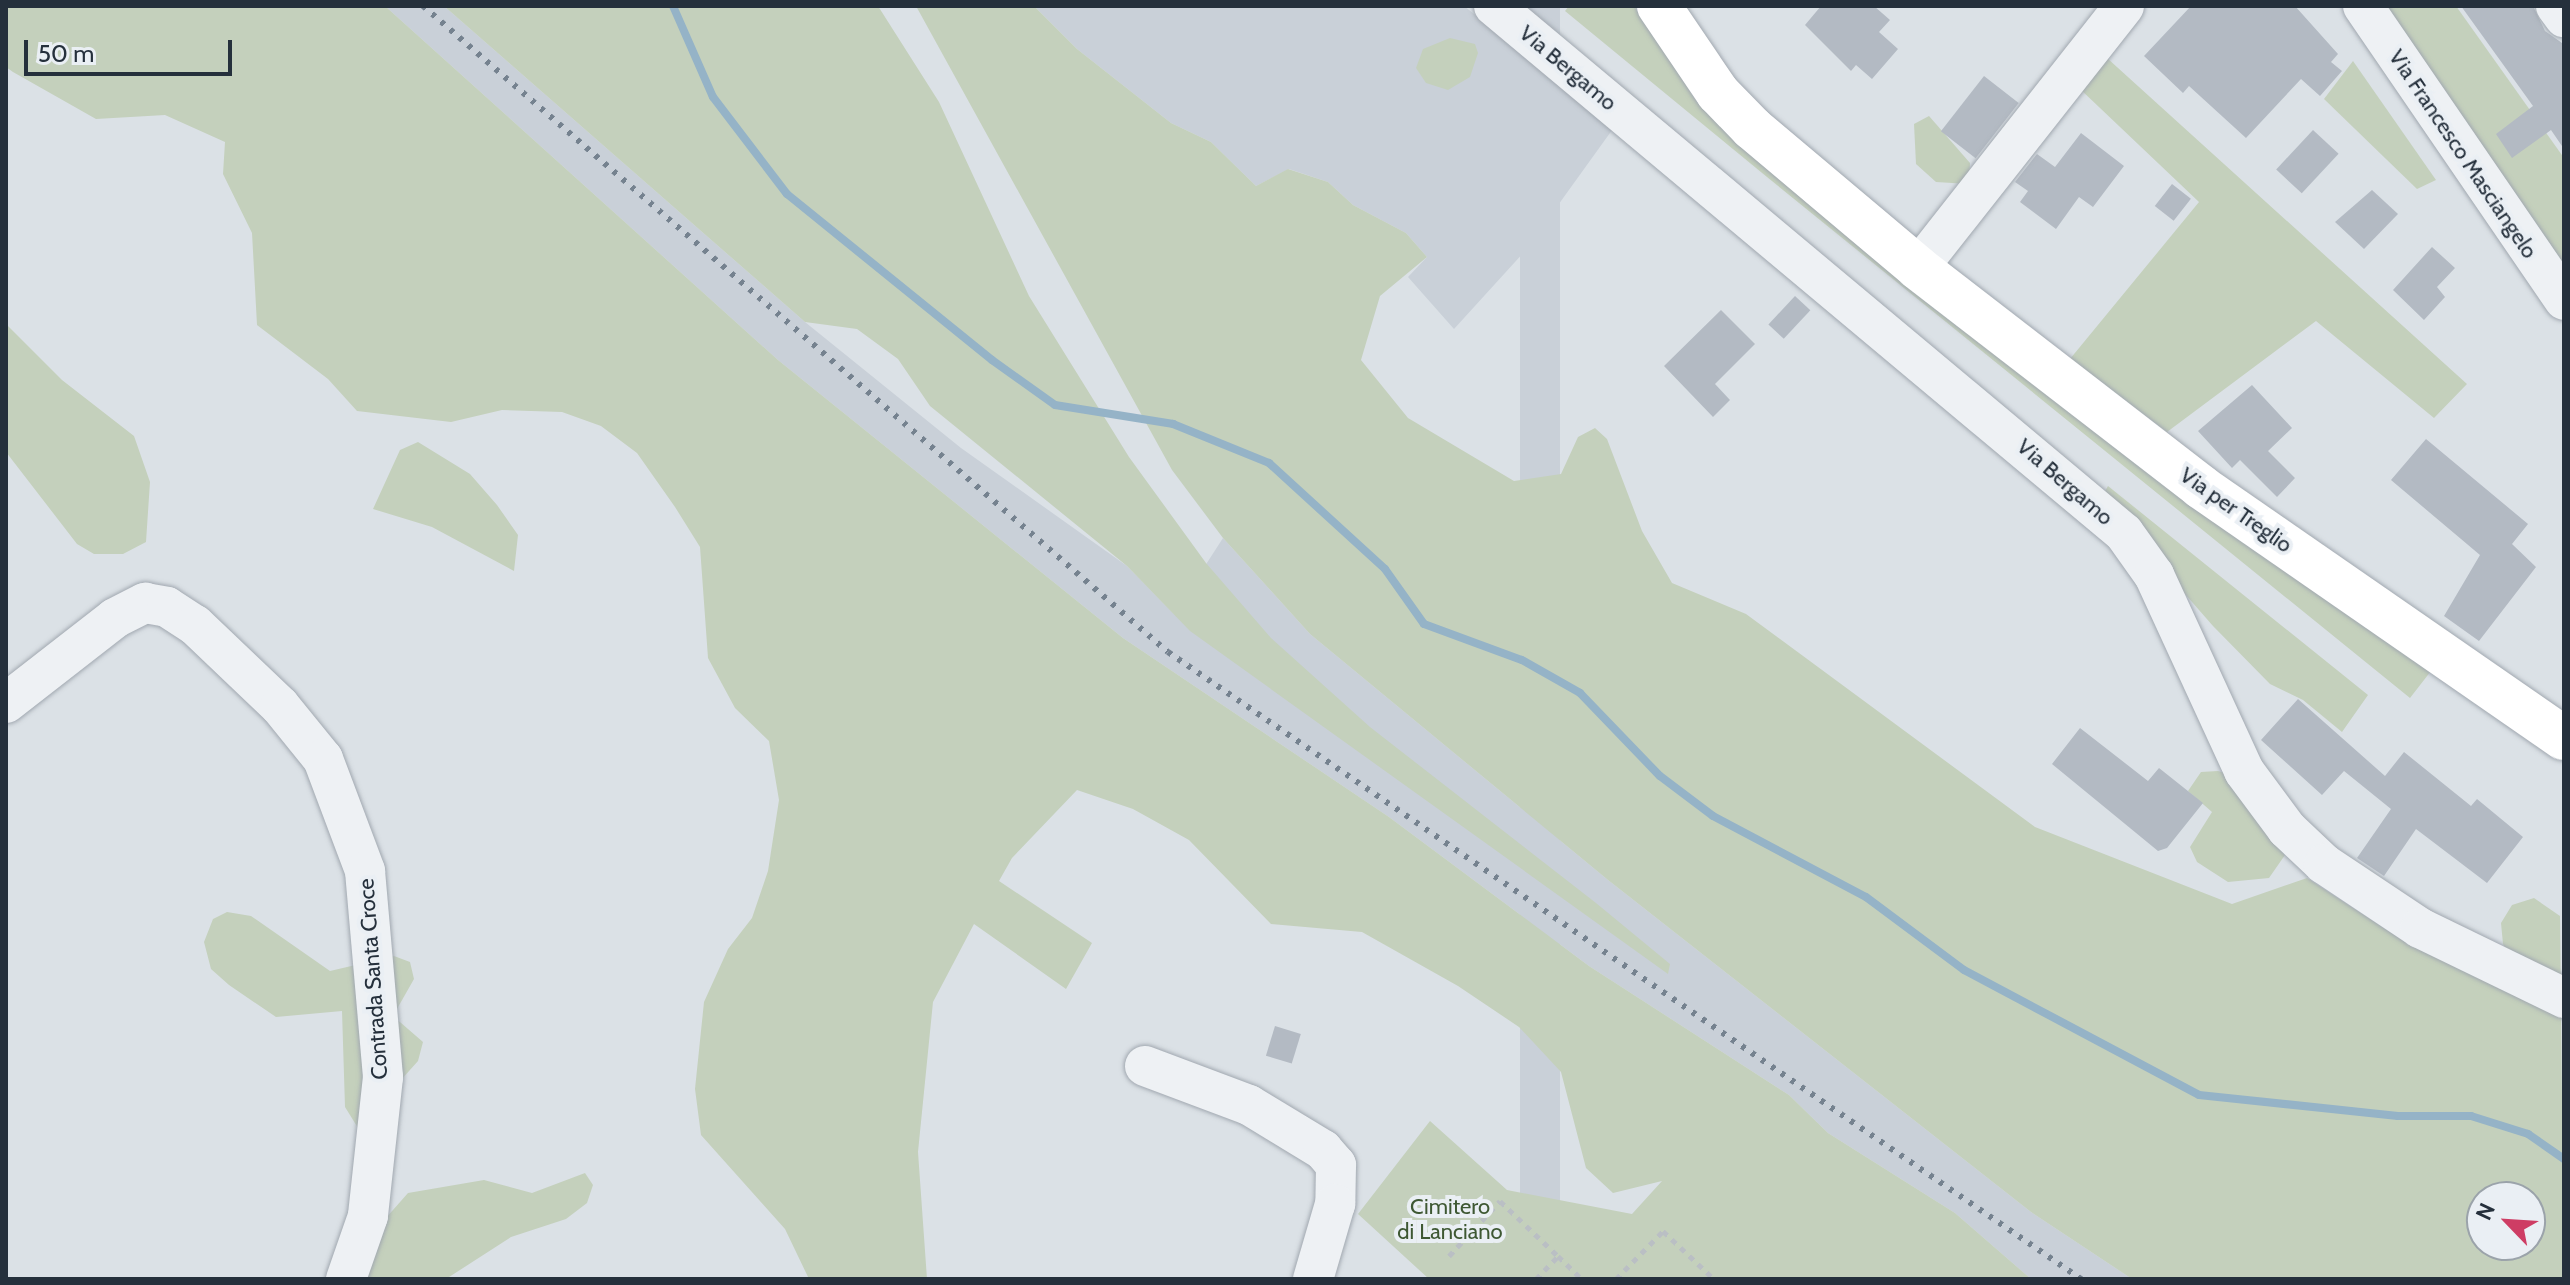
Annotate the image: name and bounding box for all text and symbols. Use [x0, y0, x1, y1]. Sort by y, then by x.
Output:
street label: Via Bergamo [1514, 20, 1622, 116]
scale bar [28, 24, 236, 74]
text: 50 m [38, 39, 94, 68]
street label: Via Francesco Masciangelo [2383, 45, 2543, 263]
street label: Via Bergamo [2012, 433, 2118, 531]
street label: Via per Treglio [2175, 462, 2297, 558]
street label: Contrada Santa Croce [353, 877, 393, 1081]
north arrow [2466, 1181, 2546, 1261]
park label: Cimitero di Lanciano [1397, 1193, 1503, 1244]
text: N [2470, 1199, 2501, 1224]

